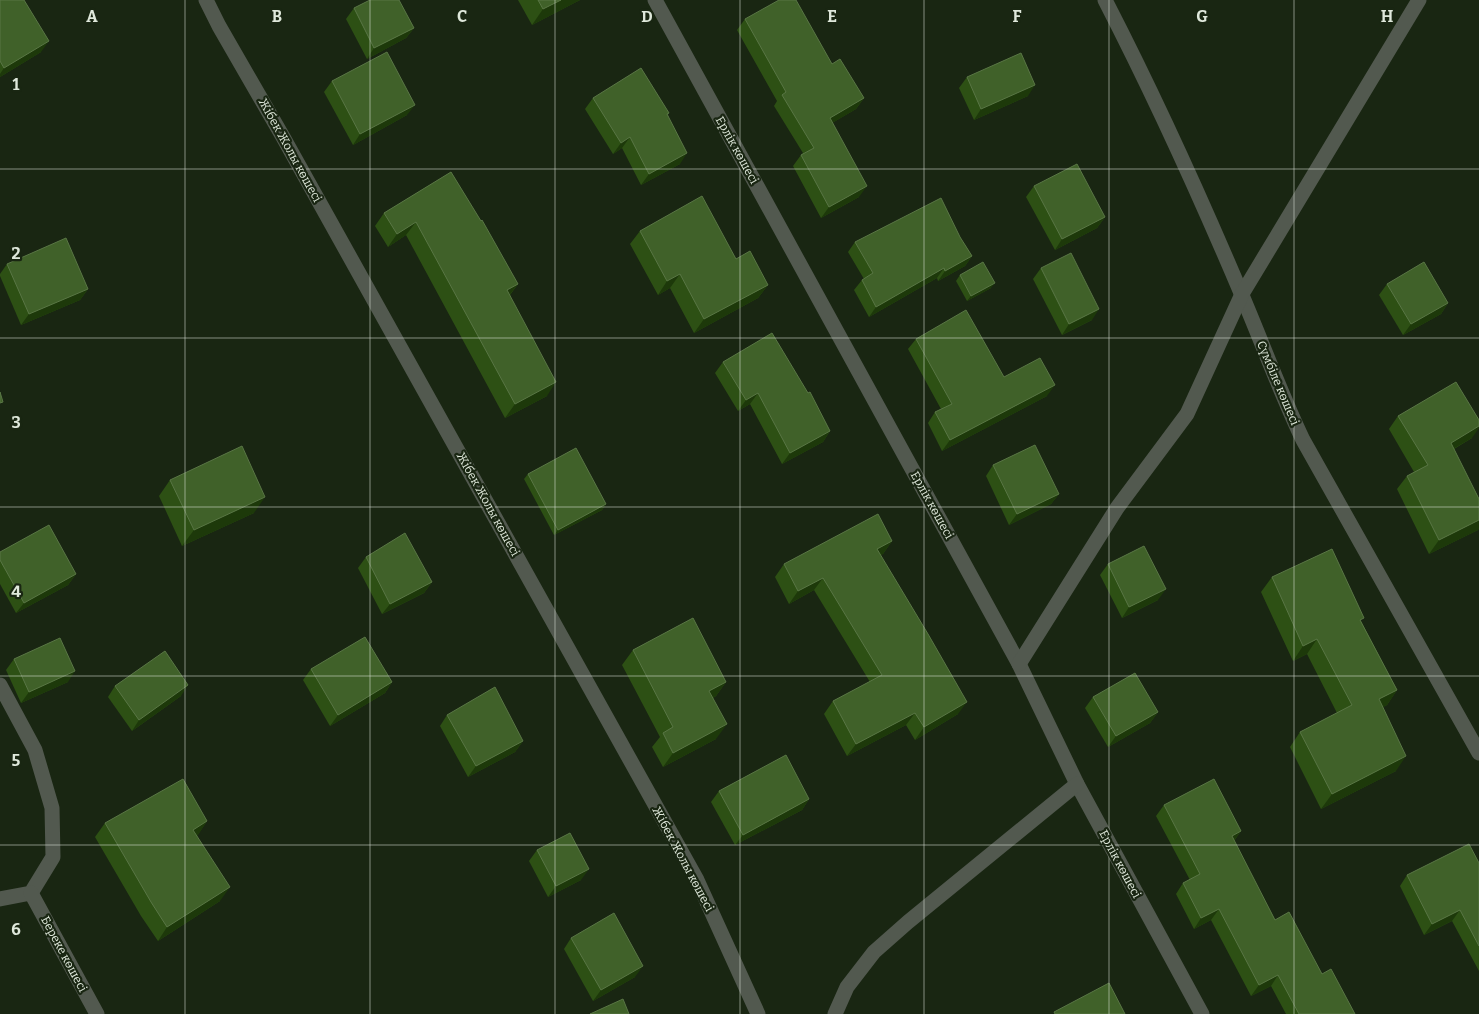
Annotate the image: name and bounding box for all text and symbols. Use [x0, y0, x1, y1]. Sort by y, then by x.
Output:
text: A [86, 7, 98, 26]
text: B [272, 7, 282, 26]
text: C [457, 7, 467, 26]
text: D [641, 7, 653, 26]
text: E [827, 7, 837, 26]
text: F [1013, 7, 1022, 26]
text: G [1196, 7, 1208, 26]
text: H [1381, 7, 1394, 26]
text: 1 [13, 75, 20, 94]
street label: Жібек Жолы көшесі [256, 96, 325, 205]
street label: Ерлік көшесі [713, 114, 761, 187]
text: 2 [11, 244, 21, 263]
street label: Сүмбіле көшесі [1254, 339, 1302, 428]
text: 3 [11, 413, 21, 432]
street label: Жібек Жолы көшесі [454, 450, 523, 559]
street label: Ерлік көшесі [908, 469, 956, 542]
text: 4 [11, 582, 21, 601]
text: 5 [12, 751, 21, 770]
street label: Жібек Жолы көшесі [649, 804, 717, 914]
street label: Ерлік көшесі [1096, 828, 1144, 901]
street label: Береке көшесі [38, 914, 90, 995]
text: 6 [11, 920, 21, 939]

